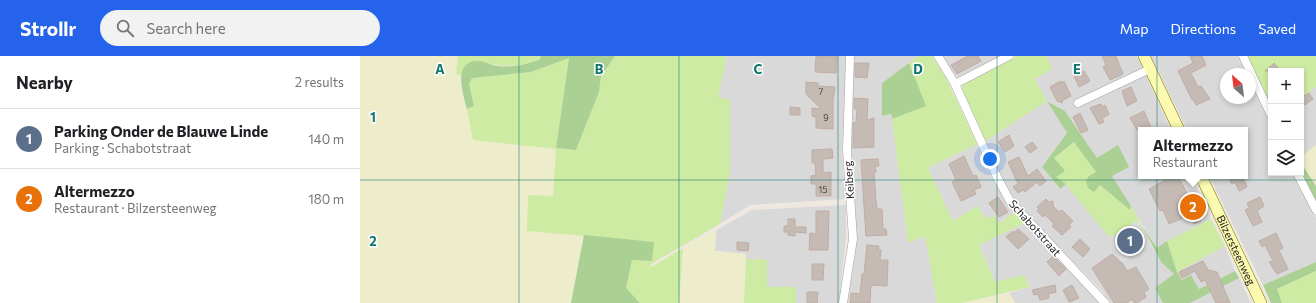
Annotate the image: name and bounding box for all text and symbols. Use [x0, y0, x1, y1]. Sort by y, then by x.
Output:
search box [100, 10, 380, 46]
text: Strollr [20, 17, 76, 40]
icon: search [114, 17, 136, 39]
text: Search here [146, 19, 226, 37]
text: Map [1120, 20, 1149, 37]
text: Directions [1171, 20, 1236, 37]
text: Saved [1258, 20, 1296, 37]
text: A [435, 61, 445, 77]
text: B [595, 61, 604, 77]
text: C [754, 61, 763, 77]
text: D [913, 61, 923, 77]
text: E [1073, 61, 1081, 77]
north arrow [1220, 68, 1256, 104]
map controls [1268, 68, 1304, 176]
button: + [1268, 68, 1304, 104]
text: Nearby [16, 72, 73, 93]
text: 2 results [295, 74, 344, 90]
house number: 7 [819, 86, 824, 97]
button: − [1268, 104, 1304, 140]
text: 1 [370, 109, 376, 125]
house number: 9 [823, 112, 829, 123]
text: Parking Onder de Blauwe Linde [54, 122, 268, 140]
popup [1138, 127, 1248, 179]
text: 1 [26, 131, 32, 147]
text: 140 m [308, 131, 344, 147]
text: Altermezzo [1153, 136, 1233, 154]
text: Parking · Schabotstraat [54, 140, 191, 156]
button: layers [1268, 140, 1304, 176]
your location [980, 149, 1000, 169]
text: Restaurant [1153, 154, 1218, 170]
street label: Keiberg [841, 160, 856, 200]
text: Altermezzo [54, 182, 135, 200]
house number: 15 [818, 184, 828, 195]
text: 2 [25, 191, 33, 207]
text: 180 m [308, 191, 344, 207]
pin: 2 [1180, 192, 1206, 222]
street label: Schabotstraat [1007, 197, 1064, 259]
text: Restaurant · Bilzersteenweg [54, 200, 217, 216]
street label: Bilzersteenweg [1214, 213, 1259, 287]
pin: 1 [1117, 226, 1143, 256]
text: 2 [369, 233, 377, 249]

